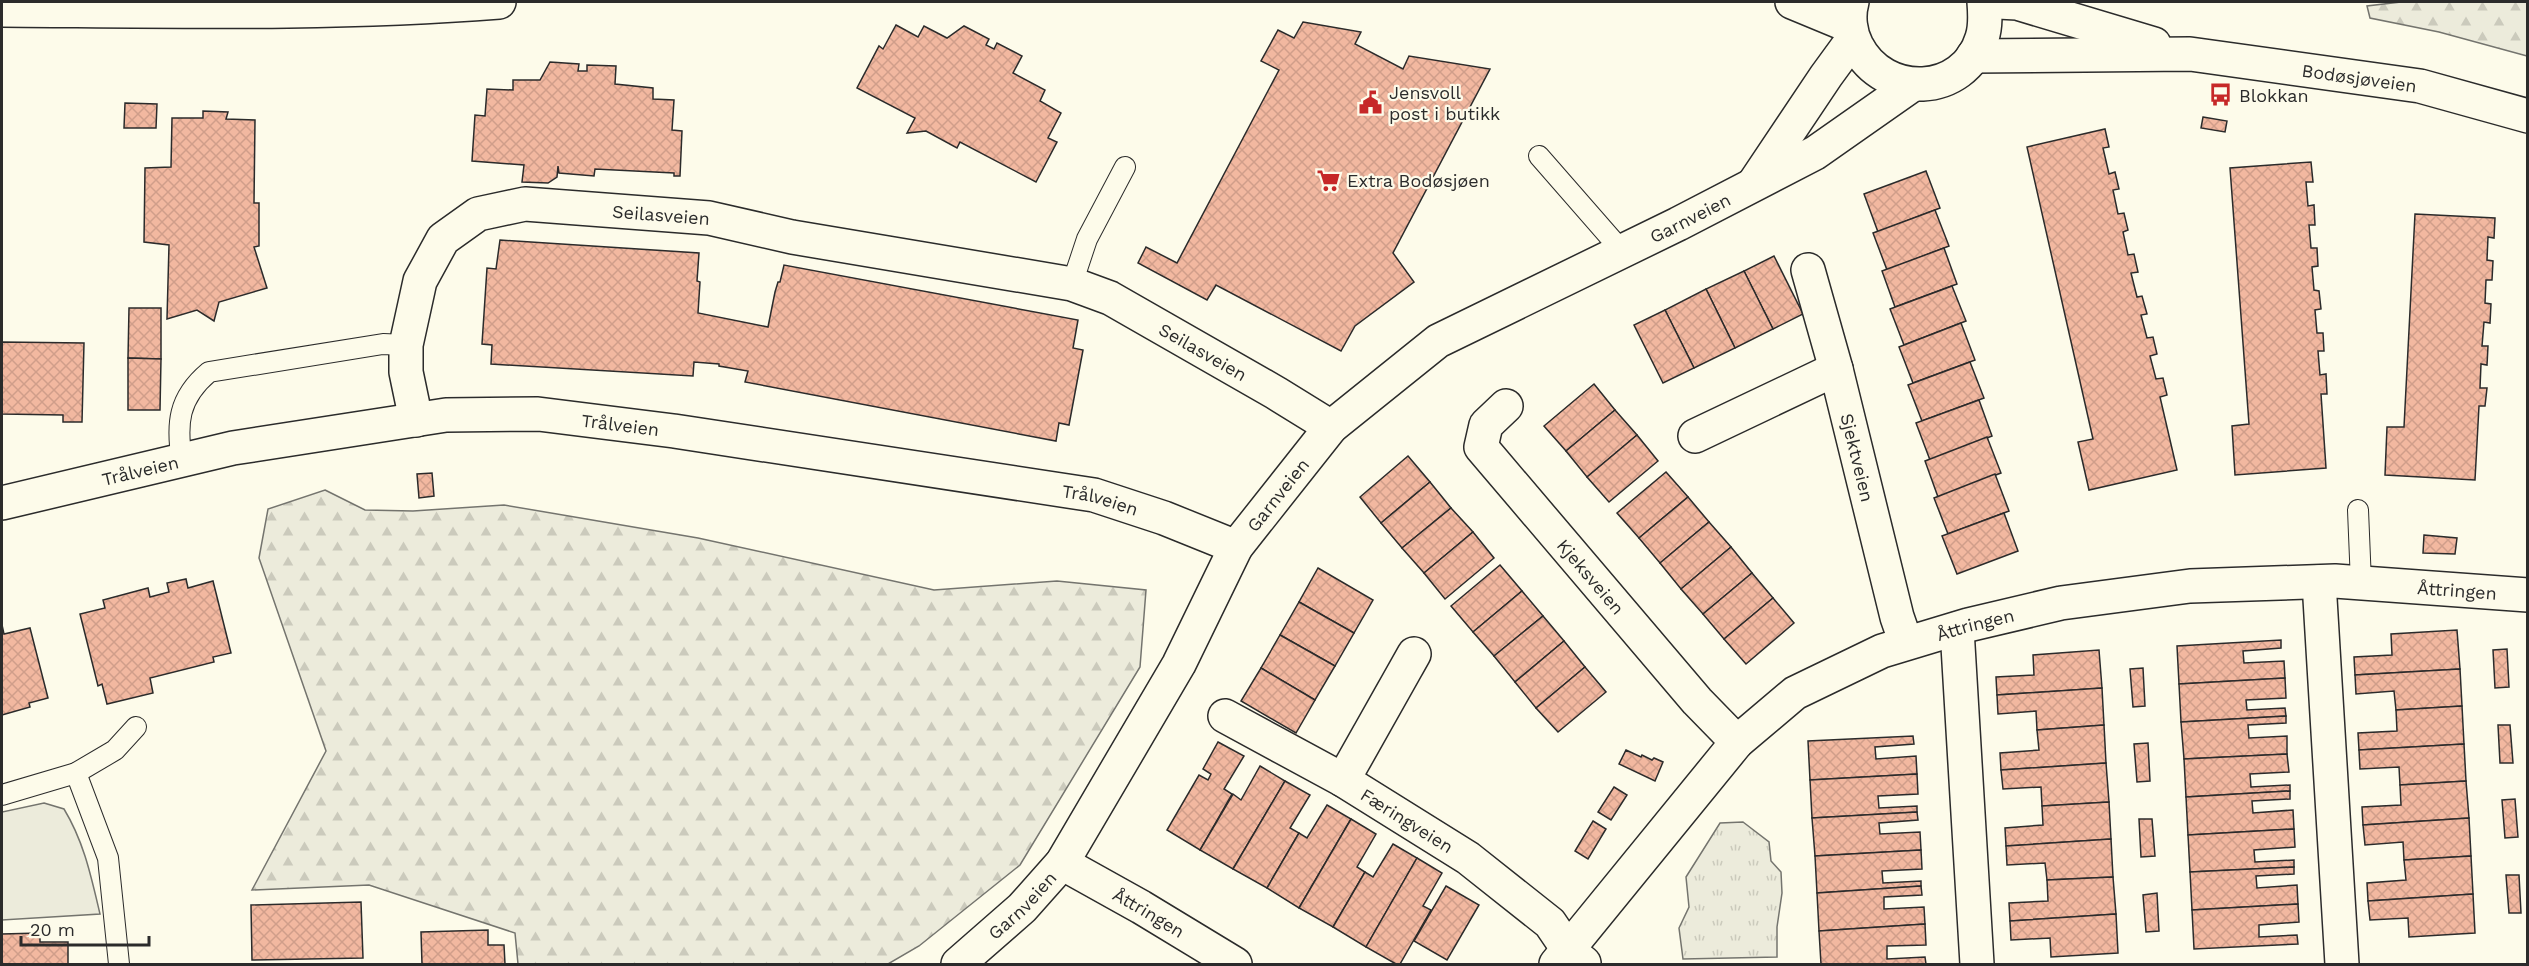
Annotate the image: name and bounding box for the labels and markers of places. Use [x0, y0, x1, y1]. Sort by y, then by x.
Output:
place label: Jensvoll post i butikk [1389, 82, 1500, 124]
bus stop icon: Blokkan [2208, 82, 2234, 108]
place label: Blokkan [2239, 85, 2309, 106]
public building icon: Jensvoll post i butikk [1358, 89, 1384, 115]
supermarket icon: Extra Bodøsjøen [1316, 167, 1342, 193]
place label: Extra Bodøsjøen [1347, 170, 1490, 191]

